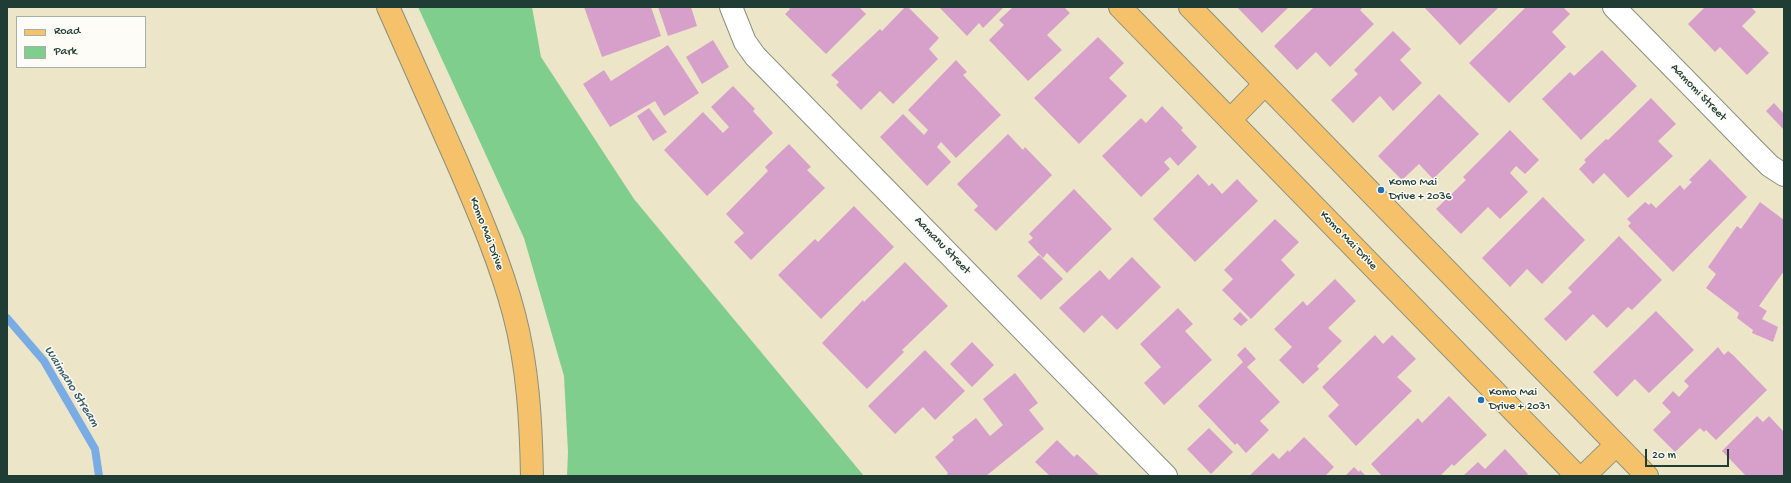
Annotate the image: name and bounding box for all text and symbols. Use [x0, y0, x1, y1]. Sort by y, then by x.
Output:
legend [16, 16, 146, 68]
text: Road [54, 25, 80, 39]
text: Park [54, 45, 77, 59]
street label: Aamomi Street [1667, 61, 1729, 125]
place label: Komo Mai Drive + 2036 [1389, 176, 1452, 204]
marker: Komo Mai Drive + 2036 [1376, 185, 1386, 195]
street label: Komo Mai Drive [465, 195, 507, 273]
street label: Komo Mai Drive [1316, 208, 1380, 274]
street label: Aamanu Street [911, 214, 973, 278]
water label: Waimano Stream [40, 344, 102, 430]
place label: Komo Mai Drive + 2031 [1489, 386, 1550, 414]
marker: Komo Mai Drive + 2031 [1476, 395, 1486, 405]
scale bar [1647, 441, 1731, 467]
text: 20 m [1652, 449, 1676, 463]

